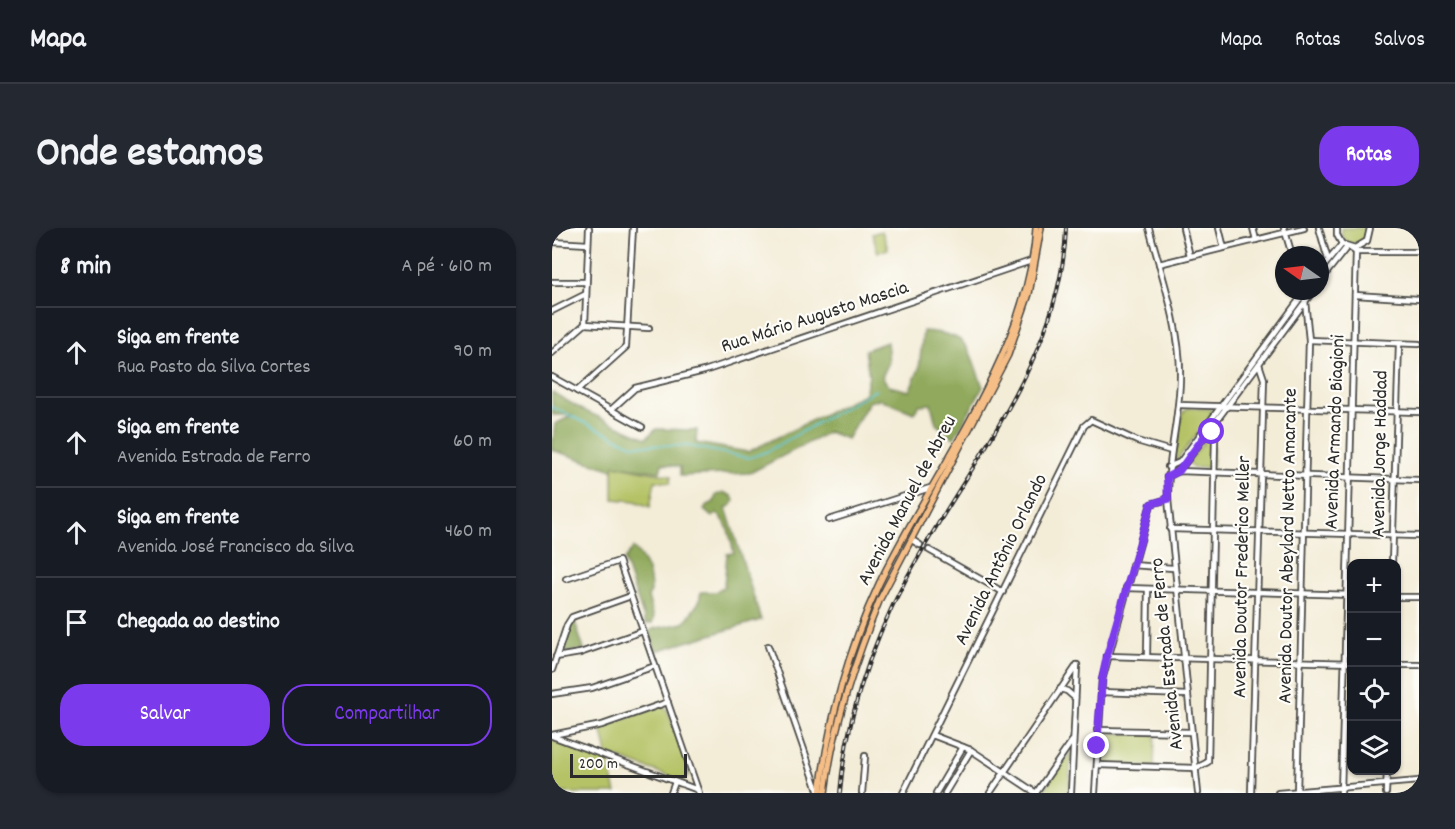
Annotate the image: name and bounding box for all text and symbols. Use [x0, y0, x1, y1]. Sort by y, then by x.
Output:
text: Mapa [30, 21, 86, 61]
text: Mapa [1220, 26, 1262, 56]
text: Rotas [1295, 26, 1341, 56]
text: Salvos [1374, 26, 1425, 56]
text: Onde estamos [36, 126, 264, 186]
button: Rotas [1319, 126, 1419, 186]
north arrow [1275, 246, 1329, 300]
text: 8 min [60, 249, 111, 286]
text: A pé · 610 m [402, 253, 492, 281]
street label: Rua Mário Augusto Mascia [718, 274, 913, 362]
text: Siga em frente [117, 323, 239, 354]
street label: Avenida Armando Biagioni [1319, 334, 1353, 530]
icon: ahead [60, 336, 93, 369]
text: 90 m [454, 338, 492, 366]
text: Rua Pasto da Silva Cortes [117, 354, 311, 382]
street label: Avenida Jorge Haddad [1366, 370, 1396, 538]
street label: Avenida Doutor Abeylard Netto Amarante [1272, 388, 1306, 704]
street label: Avenida Manuel de Abreu [851, 411, 965, 591]
text: Siga em frente [117, 413, 239, 444]
route start [1198, 418, 1224, 444]
icon: ahead [60, 426, 93, 459]
text: 60 m [453, 428, 492, 456]
text: Avenida Estrada de Ferro [117, 444, 311, 472]
street label: Avenida Doutor Frederico Meller [1227, 455, 1259, 699]
street label: Avenida Antônio Orlando [948, 469, 1056, 650]
text: Siga em frente [117, 503, 239, 534]
icon: ahead [60, 516, 93, 549]
text: 460 m [445, 518, 492, 546]
text: Avenida José Francisco da Silva [117, 534, 354, 562]
street label: Avenida Estrada de Ferro [1144, 556, 1192, 752]
map controls [1347, 559, 1401, 775]
button: + [1347, 559, 1401, 613]
icon: arrive [60, 606, 93, 639]
text: Chegada ao destino [117, 607, 280, 638]
button: − [1347, 613, 1401, 667]
button: locate [1347, 667, 1401, 721]
button: Salvar [60, 684, 270, 746]
button: Compartilhar [282, 684, 492, 746]
button: layers [1347, 721, 1401, 775]
route end [1083, 732, 1109, 758]
scale bar [570, 751, 687, 778]
text: 200 m [579, 753, 618, 776]

